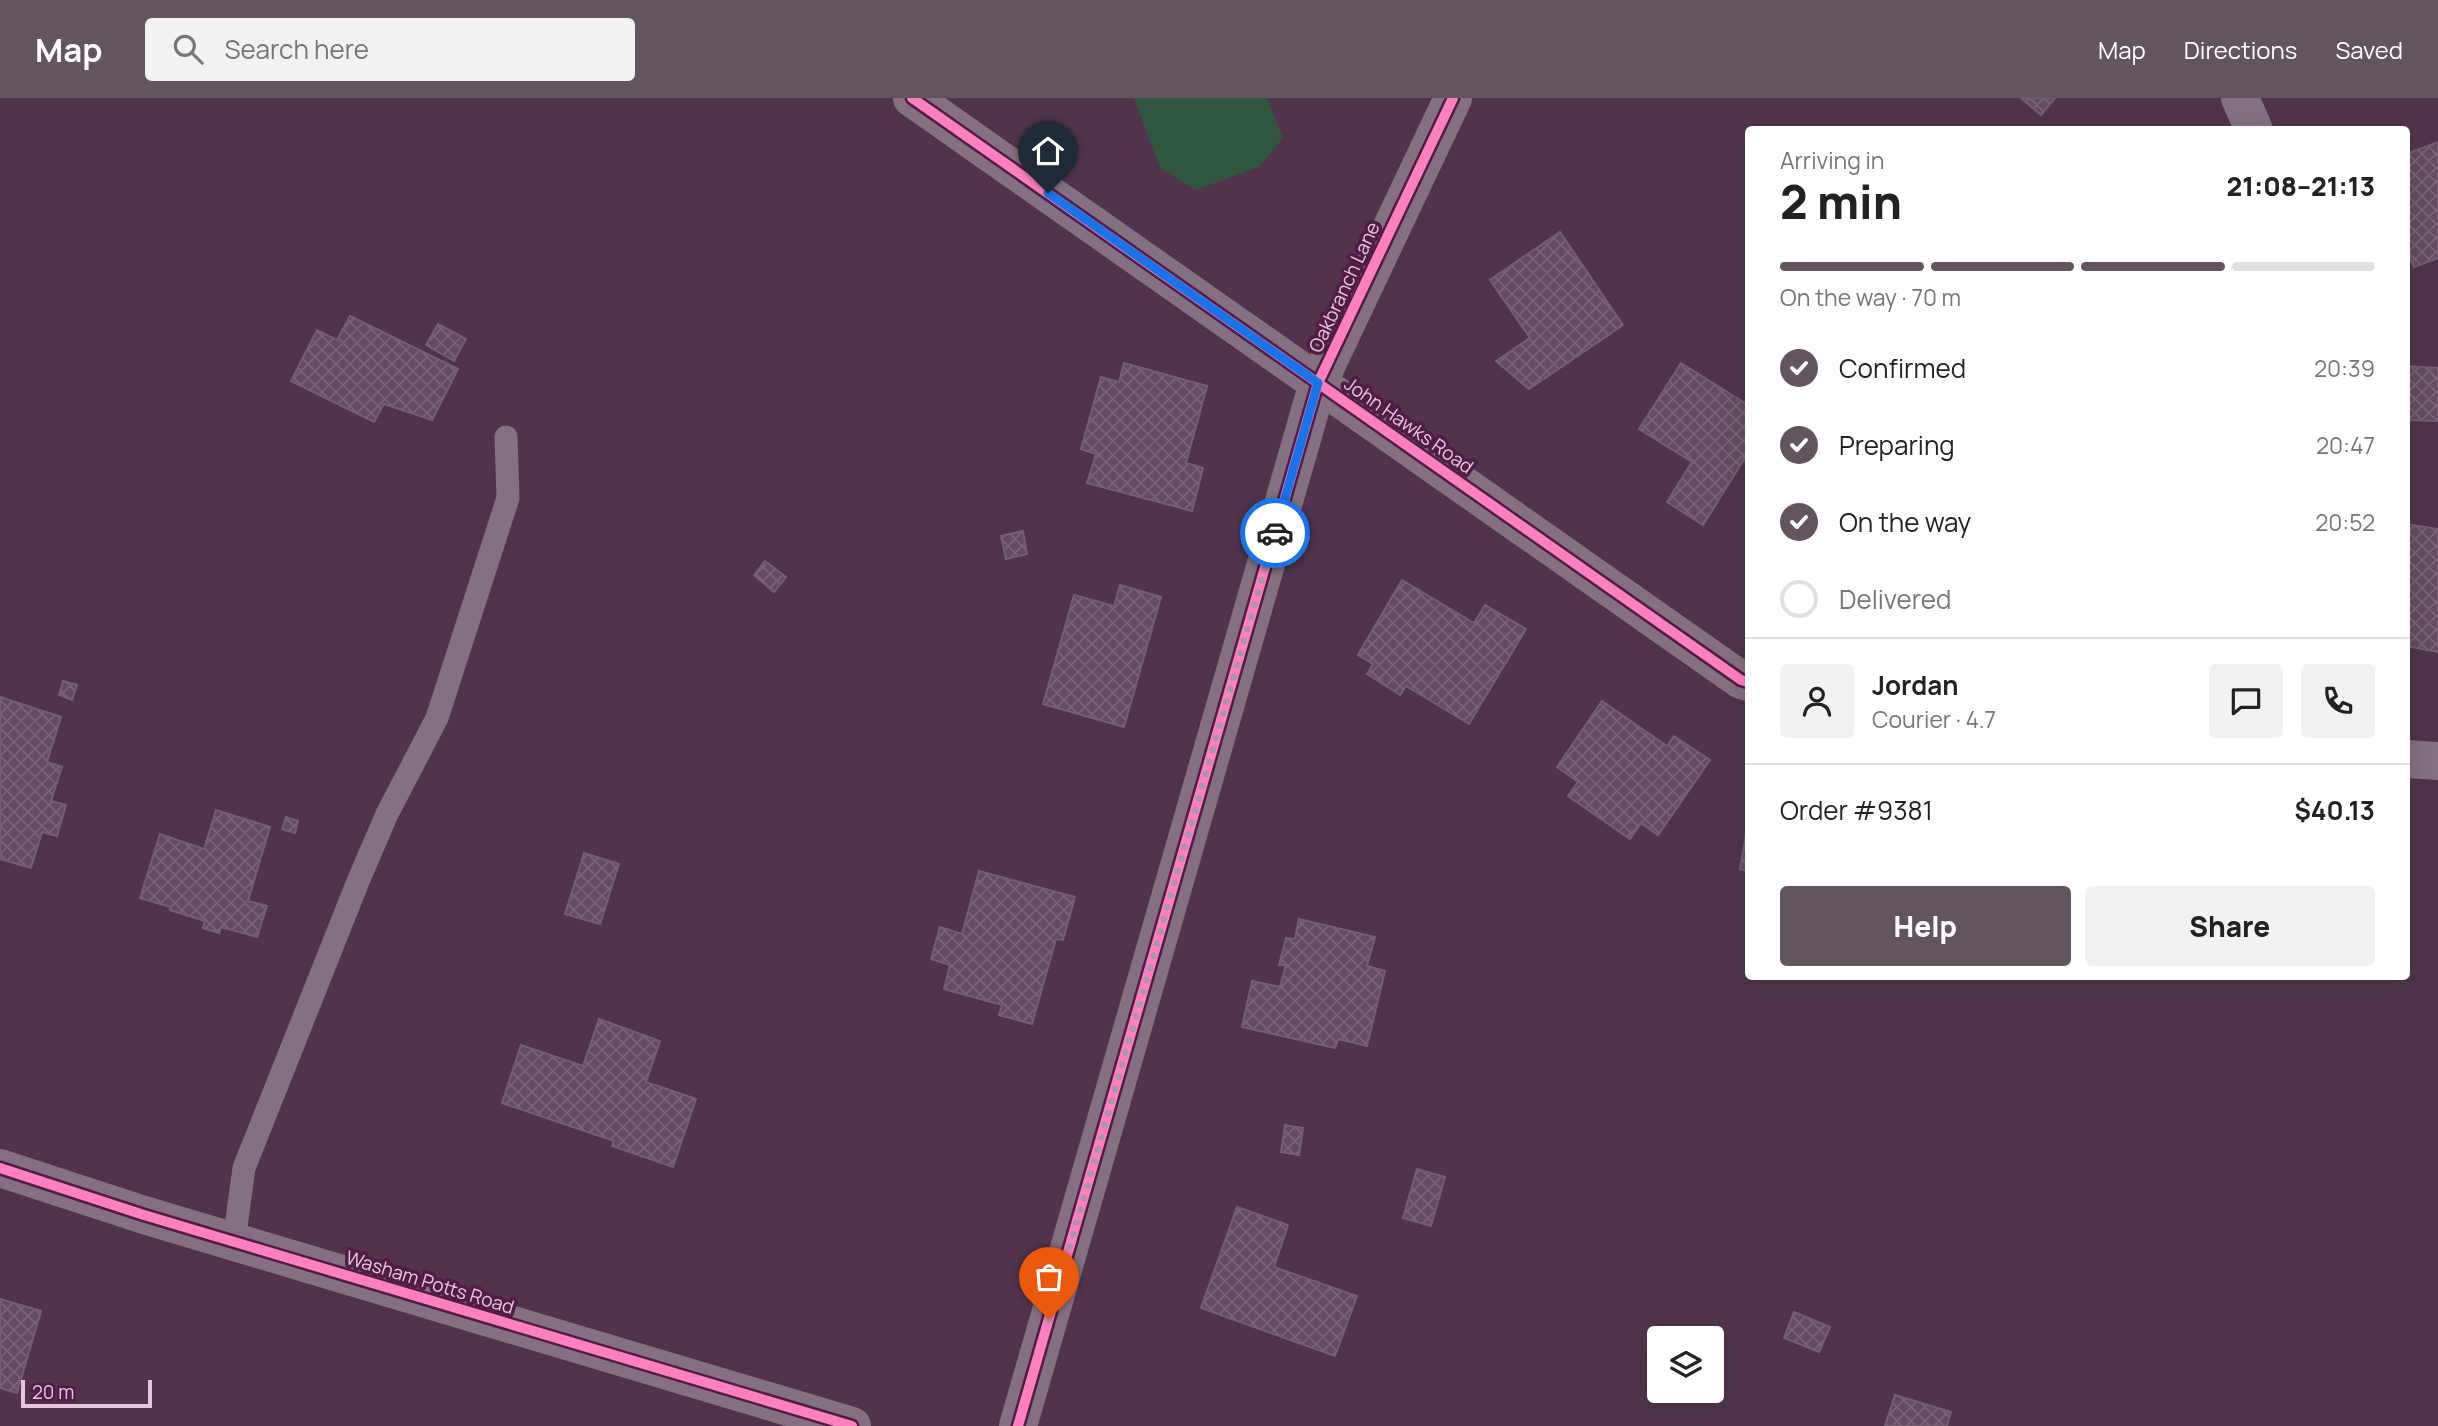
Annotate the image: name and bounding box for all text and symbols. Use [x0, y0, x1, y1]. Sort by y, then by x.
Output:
search box [145, 18, 635, 81]
text: Map [35, 27, 103, 72]
icon: search [169, 30, 207, 68]
text: Search here [225, 31, 369, 67]
text: Map [2098, 33, 2146, 66]
text: Directions [2184, 33, 2297, 66]
text: Saved [2335, 33, 2403, 66]
pin [1018, 121, 1078, 193]
icon: home [1029, 132, 1067, 170]
text: Arriving in [1780, 144, 1885, 176]
text: 21:08–21:13 [2226, 168, 2375, 204]
text: 2 min [1780, 170, 1902, 233]
street label: Oakbranch Lane [1302, 217, 1386, 357]
text: On the way · 70 m [1780, 281, 1961, 313]
icon: check [1780, 349, 1818, 387]
text: Confirmed [1839, 350, 1966, 386]
text: 20:39 [2314, 352, 2375, 384]
street label: John Hawks Road [1339, 371, 1479, 479]
icon: check [1780, 426, 1818, 464]
text: Preparing [1839, 427, 1955, 463]
text: 20:47 [2316, 429, 2375, 461]
courier [1240, 498, 1310, 568]
icon: check [1780, 503, 1818, 541]
text: On the way [1839, 504, 1971, 540]
text: 20:52 [2315, 506, 2375, 538]
icon: car [1256, 514, 1294, 552]
text: Delivered [1839, 581, 1951, 617]
button: person [1780, 664, 1854, 738]
button: chat [2209, 664, 2283, 738]
button: phone [2301, 664, 2375, 738]
text: Jordan [1872, 667, 1958, 703]
text: Courier · 4.7 [1872, 703, 1996, 735]
text: Order #9381 [1780, 792, 1933, 828]
text: $40.13 [2294, 792, 2375, 828]
button: Help [1780, 886, 2071, 966]
button: Share [2085, 886, 2375, 966]
street label: Washam Potts Road [343, 1244, 517, 1320]
pin [1019, 1247, 1079, 1319]
icon: bag [1030, 1258, 1068, 1296]
map controls [1647, 1326, 1724, 1403]
button: layers [1647, 1326, 1724, 1403]
scale bar [21, 1377, 152, 1409]
text: 20 m [32, 1379, 74, 1405]

